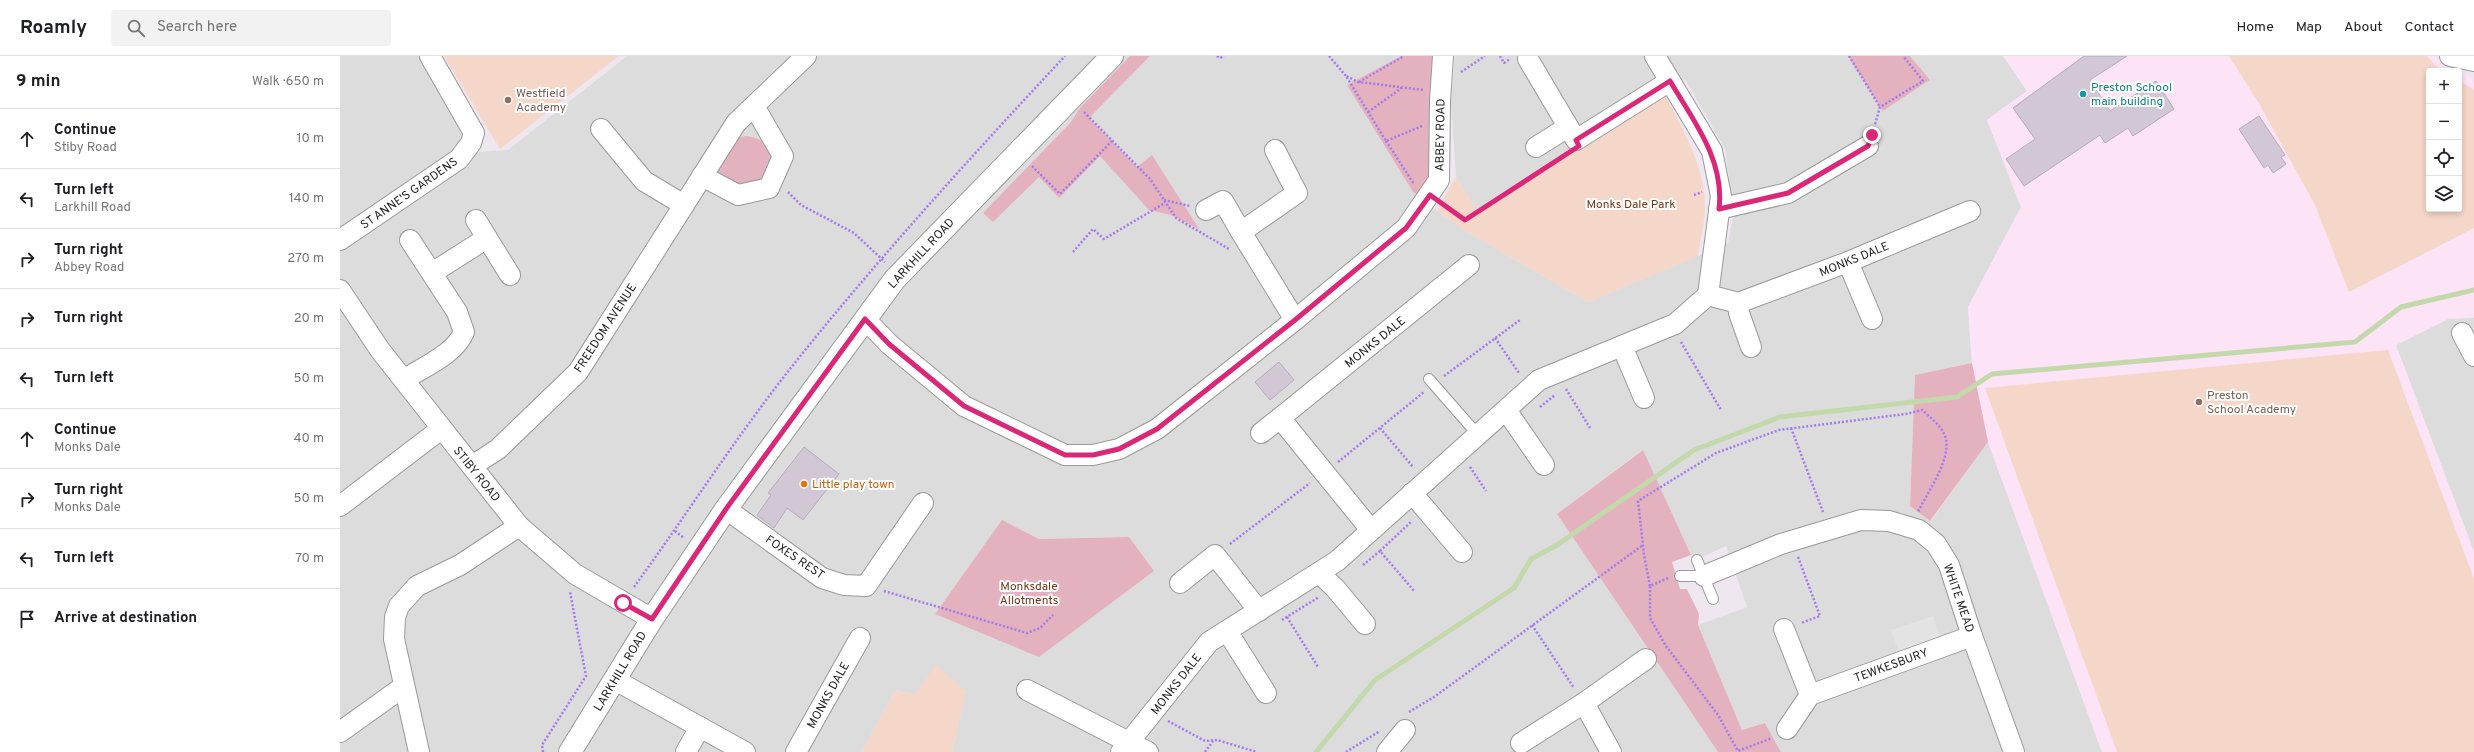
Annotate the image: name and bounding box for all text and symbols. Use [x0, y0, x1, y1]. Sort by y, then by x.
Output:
search box [111, 10, 391, 46]
text: Roamly [20, 16, 87, 40]
icon: search [125, 17, 147, 39]
text: Search here [157, 18, 237, 37]
text: Home [2237, 19, 2274, 36]
text: Map [2296, 19, 2322, 36]
text: About [2344, 19, 2383, 36]
text: Contact [2405, 19, 2454, 36]
map controls [2426, 68, 2462, 212]
button: + [2426, 68, 2462, 104]
text: 9 min [16, 71, 60, 93]
text: Walk · 650 m [252, 74, 324, 90]
place label: Preston School main building [2091, 80, 2172, 110]
place label: Westfield Academy [516, 86, 566, 116]
marker: Preston School main building [2078, 89, 2088, 99]
marker: Westfield Academy [503, 95, 513, 105]
street label: ABBEY ROAD [1432, 98, 1450, 172]
button: − [2426, 104, 2462, 140]
text: Continue [54, 121, 116, 140]
route end [1863, 126, 1881, 144]
icon: ahead [16, 128, 38, 150]
text: 10 m [297, 131, 324, 147]
text: Stiby Road [54, 140, 117, 156]
button: locate [2426, 140, 2462, 176]
street label: ST ANNE'S GARDENS [358, 154, 461, 233]
button: layers [2426, 176, 2462, 212]
text: Turn left [54, 181, 114, 200]
icon: left [16, 188, 38, 210]
text: 140 m [289, 191, 324, 207]
park label: Monks Dale Park [1586, 197, 1676, 213]
text: Larkhill Road [54, 200, 131, 216]
street label: LARKHILL ROAD [885, 215, 959, 292]
street label: MONKS DALE [1817, 239, 1892, 281]
text: Turn right [54, 241, 123, 260]
icon: right [16, 248, 38, 270]
text: 270 m [287, 251, 324, 267]
text: Abbey Road [54, 260, 124, 276]
street label: FREEDOM AVENUE [571, 281, 641, 376]
icon: right [16, 308, 38, 330]
text: Turn right [54, 309, 123, 328]
text: 20 m [294, 311, 324, 327]
street label: MONKS DALE [1342, 313, 1409, 372]
icon: left [16, 368, 38, 390]
text: Turn left [54, 369, 114, 388]
text: 50 m [294, 371, 324, 387]
place label: Preston School Academy [2207, 388, 2296, 418]
marker: Preston School Academy [2194, 397, 2204, 407]
text: Continue [54, 421, 116, 440]
icon: ahead [16, 428, 38, 450]
text: 40 m [294, 431, 324, 447]
text: Monks Dale [54, 440, 121, 456]
street label: STIBY ROAD [449, 444, 503, 506]
place label: Little play town [812, 477, 895, 493]
marker: Little play town [799, 479, 809, 489]
text: Turn right [54, 481, 123, 500]
icon: right [16, 488, 38, 510]
text: 50 m [294, 491, 324, 507]
text: Monks Dale [54, 500, 121, 516]
street label: FOXES REST [762, 532, 827, 584]
icon: left [16, 548, 38, 570]
text: Turn left [54, 549, 114, 568]
text: 70 m [295, 551, 324, 567]
street label: WHITE MEAD [1939, 562, 1977, 635]
park label: Monksdale Allotments [1000, 579, 1058, 609]
route start [614, 594, 632, 612]
icon: arrive [16, 608, 38, 630]
text: Arrive at destination [54, 609, 197, 628]
street label: LARKHILL ROAD [591, 629, 651, 715]
street label: TEWKESBURY [1852, 645, 1931, 687]
street label: MONKS DALE [1148, 651, 1206, 719]
street label: MONKS DALE [804, 659, 854, 732]

